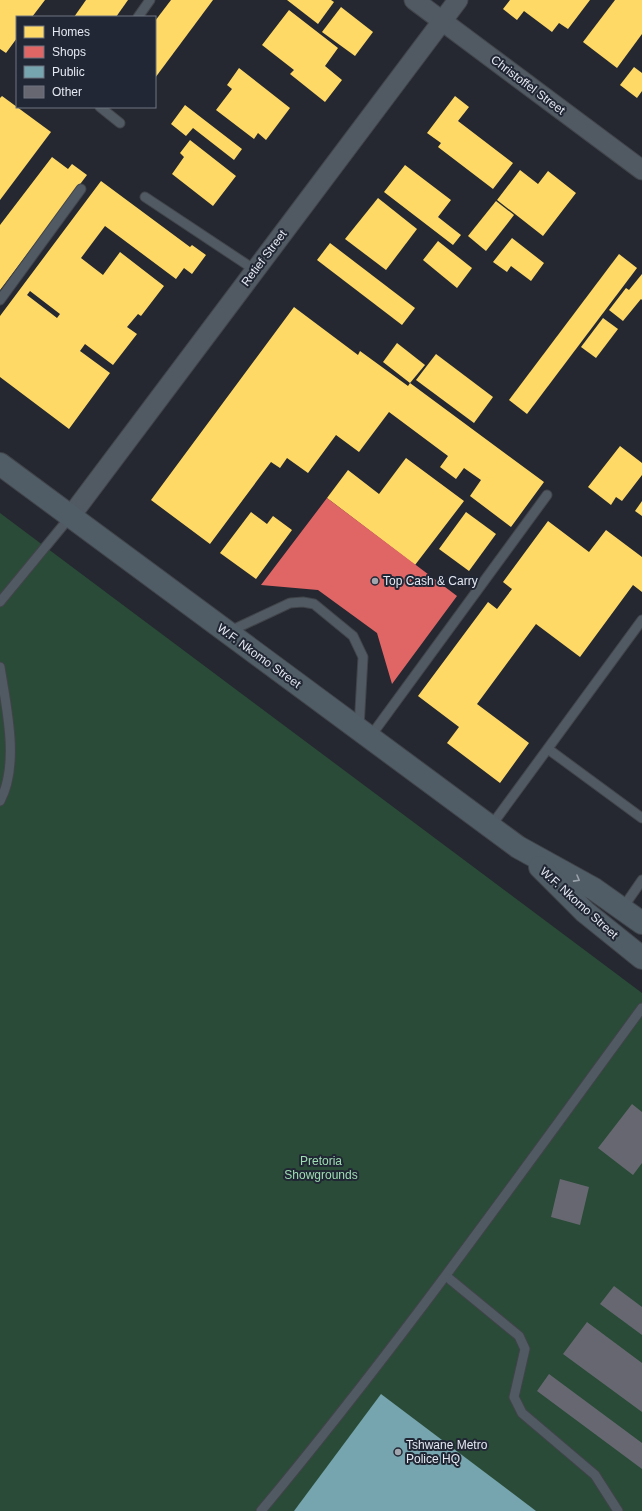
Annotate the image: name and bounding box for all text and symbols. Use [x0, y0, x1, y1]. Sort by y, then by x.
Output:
legend [16, 16, 156, 108]
text: Homes [52, 25, 90, 39]
text: Shops [52, 45, 86, 59]
street label: Christoffel Street [488, 53, 568, 118]
text: Public [52, 65, 85, 79]
text: Other [52, 85, 82, 99]
street label: Retief Street [238, 227, 290, 289]
place label: Top Cash & Carry [383, 574, 478, 588]
marker: Top Cash & Carry [370, 576, 380, 586]
street label: W.F. Nkomo Street [214, 621, 304, 691]
street label: W.F. Nkomo Street [537, 864, 621, 942]
one-way arrow [573, 875, 580, 882]
park label: Pretoria Showgrounds [284, 1154, 358, 1182]
place label: Tshwane Metro Police HQ [406, 1438, 488, 1466]
marker: Tshwane Metro Police HQ [393, 1447, 403, 1457]

